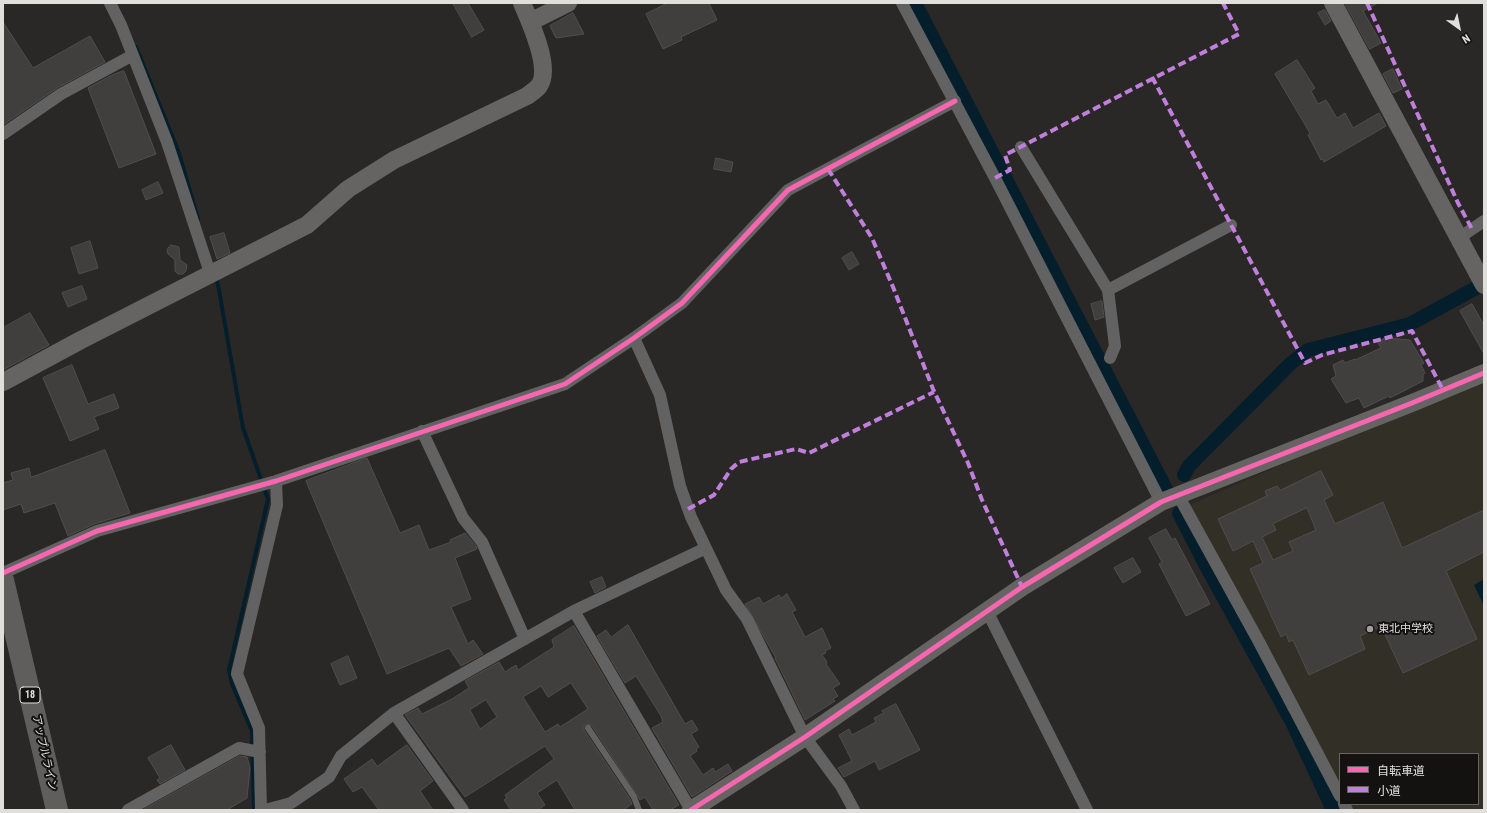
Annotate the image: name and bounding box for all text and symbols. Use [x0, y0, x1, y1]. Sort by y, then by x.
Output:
north arrow [1439, 8, 1479, 48]
text: N [1459, 31, 1472, 46]
place label: 東北中学校 [1378, 622, 1433, 636]
marker: 東北中学校 [1365, 624, 1375, 634]
road number: 18 [20, 687, 40, 703]
street label: アップルライン [29, 714, 59, 792]
legend [1339, 753, 1479, 805]
text: 自転車道 [1377, 764, 1425, 778]
text: 小道 [1377, 784, 1401, 798]

